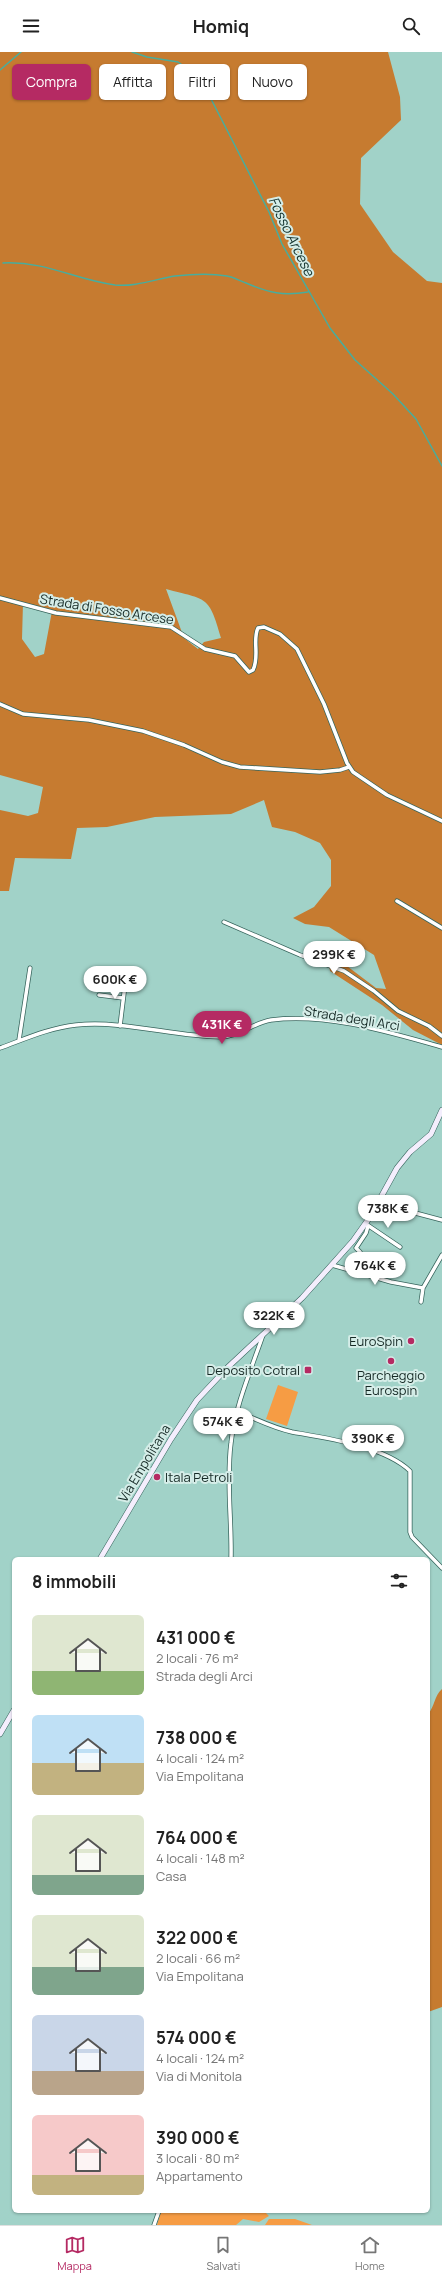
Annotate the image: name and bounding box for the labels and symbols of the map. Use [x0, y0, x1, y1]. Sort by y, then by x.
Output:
water label: Fosso Arcese [265, 193, 320, 279]
street label: Strada di Fosso Arcese [39, 590, 176, 629]
pin: 299K € [301, 941, 367, 975]
pin: 600K € [82, 966, 148, 1000]
street label: Strada degli Arci [303, 1002, 401, 1034]
pin: 431K € [189, 1011, 255, 1045]
pin: 738K € [355, 1195, 421, 1229]
pin: 764K € [342, 1252, 408, 1286]
pin: 322K € [241, 1302, 307, 1336]
place label: EuroSpin [349, 1332, 403, 1350]
marker: EuroSpin [406, 1336, 416, 1346]
marker: Parcheggio Eurospin [386, 1356, 396, 1366]
place label: Deposito Cotral [207, 1361, 300, 1379]
marker: Deposito Cotral [303, 1365, 313, 1375]
place label: Parcheggio Eurospin [357, 1366, 425, 1399]
pin: 574K € [190, 1408, 256, 1442]
street label: Via Empolitana [114, 1421, 174, 1505]
pin: 390K € [340, 1425, 406, 1459]
place label: Itala Petroli [165, 1468, 232, 1486]
marker: Itala Petroli [152, 1472, 162, 1482]

